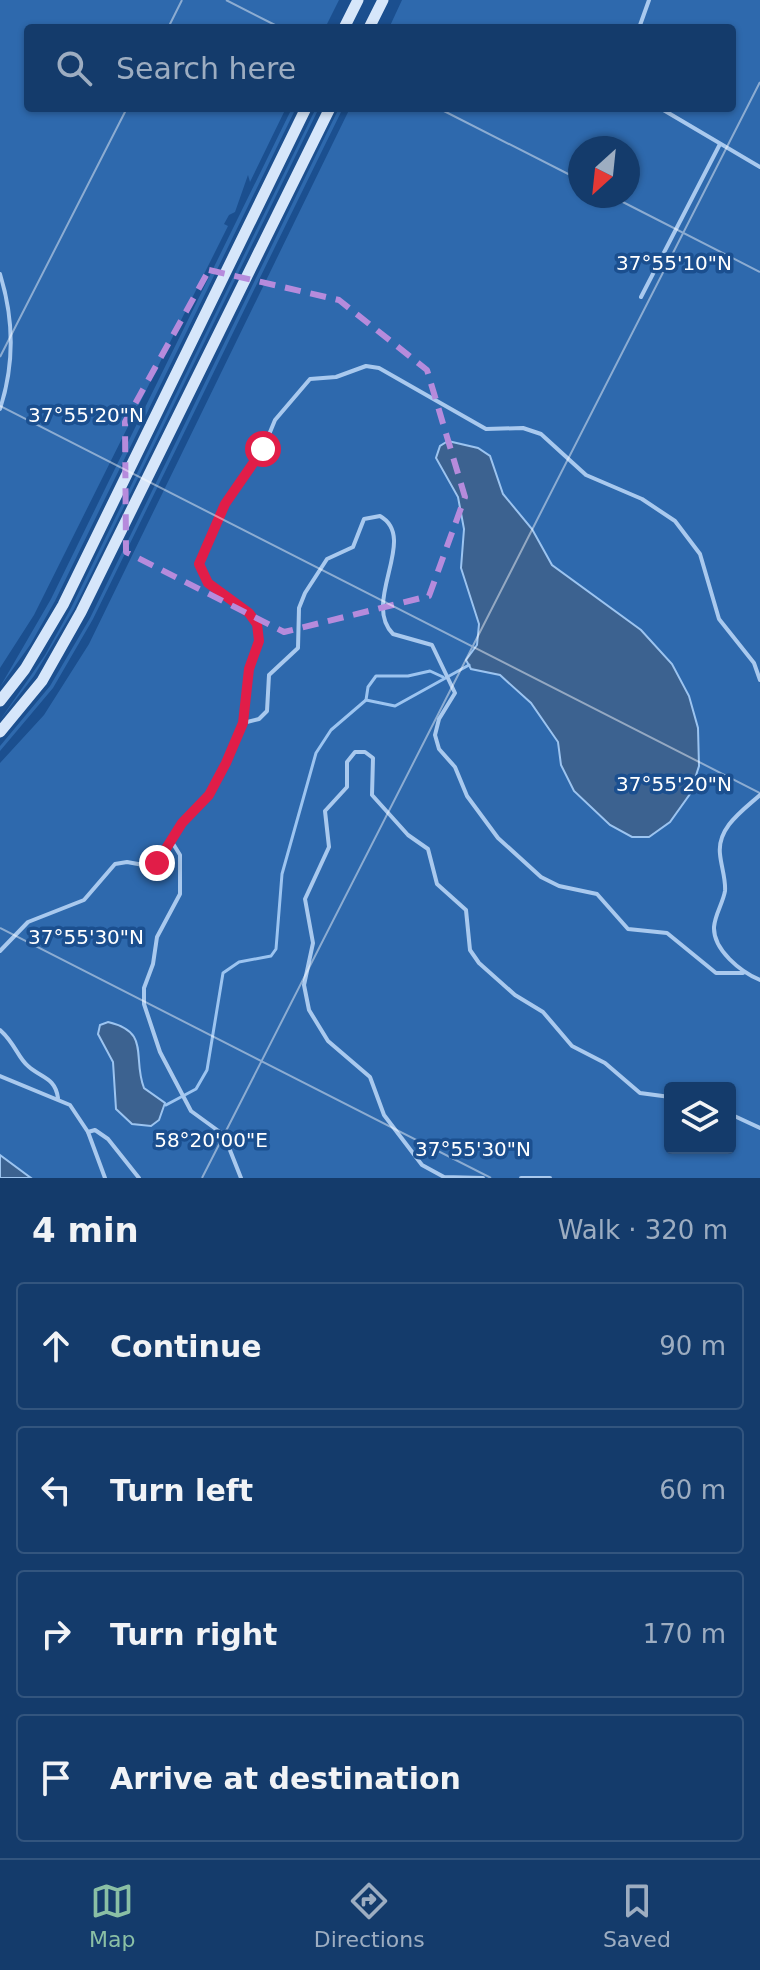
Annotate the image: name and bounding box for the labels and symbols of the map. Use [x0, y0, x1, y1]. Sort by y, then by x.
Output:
north arrow [568, 136, 640, 208]
text: 37°55'10"N [616, 251, 732, 275]
text: 37°55'20"N [28, 403, 144, 427]
route start [245, 431, 281, 467]
text: 37°55'20"N [616, 772, 732, 796]
route end [139, 845, 175, 881]
text: 37°55'30"N [28, 925, 144, 949]
text: 58°20'00"E [154, 1128, 268, 1152]
text: 37°55'30"N [415, 1137, 531, 1161]

